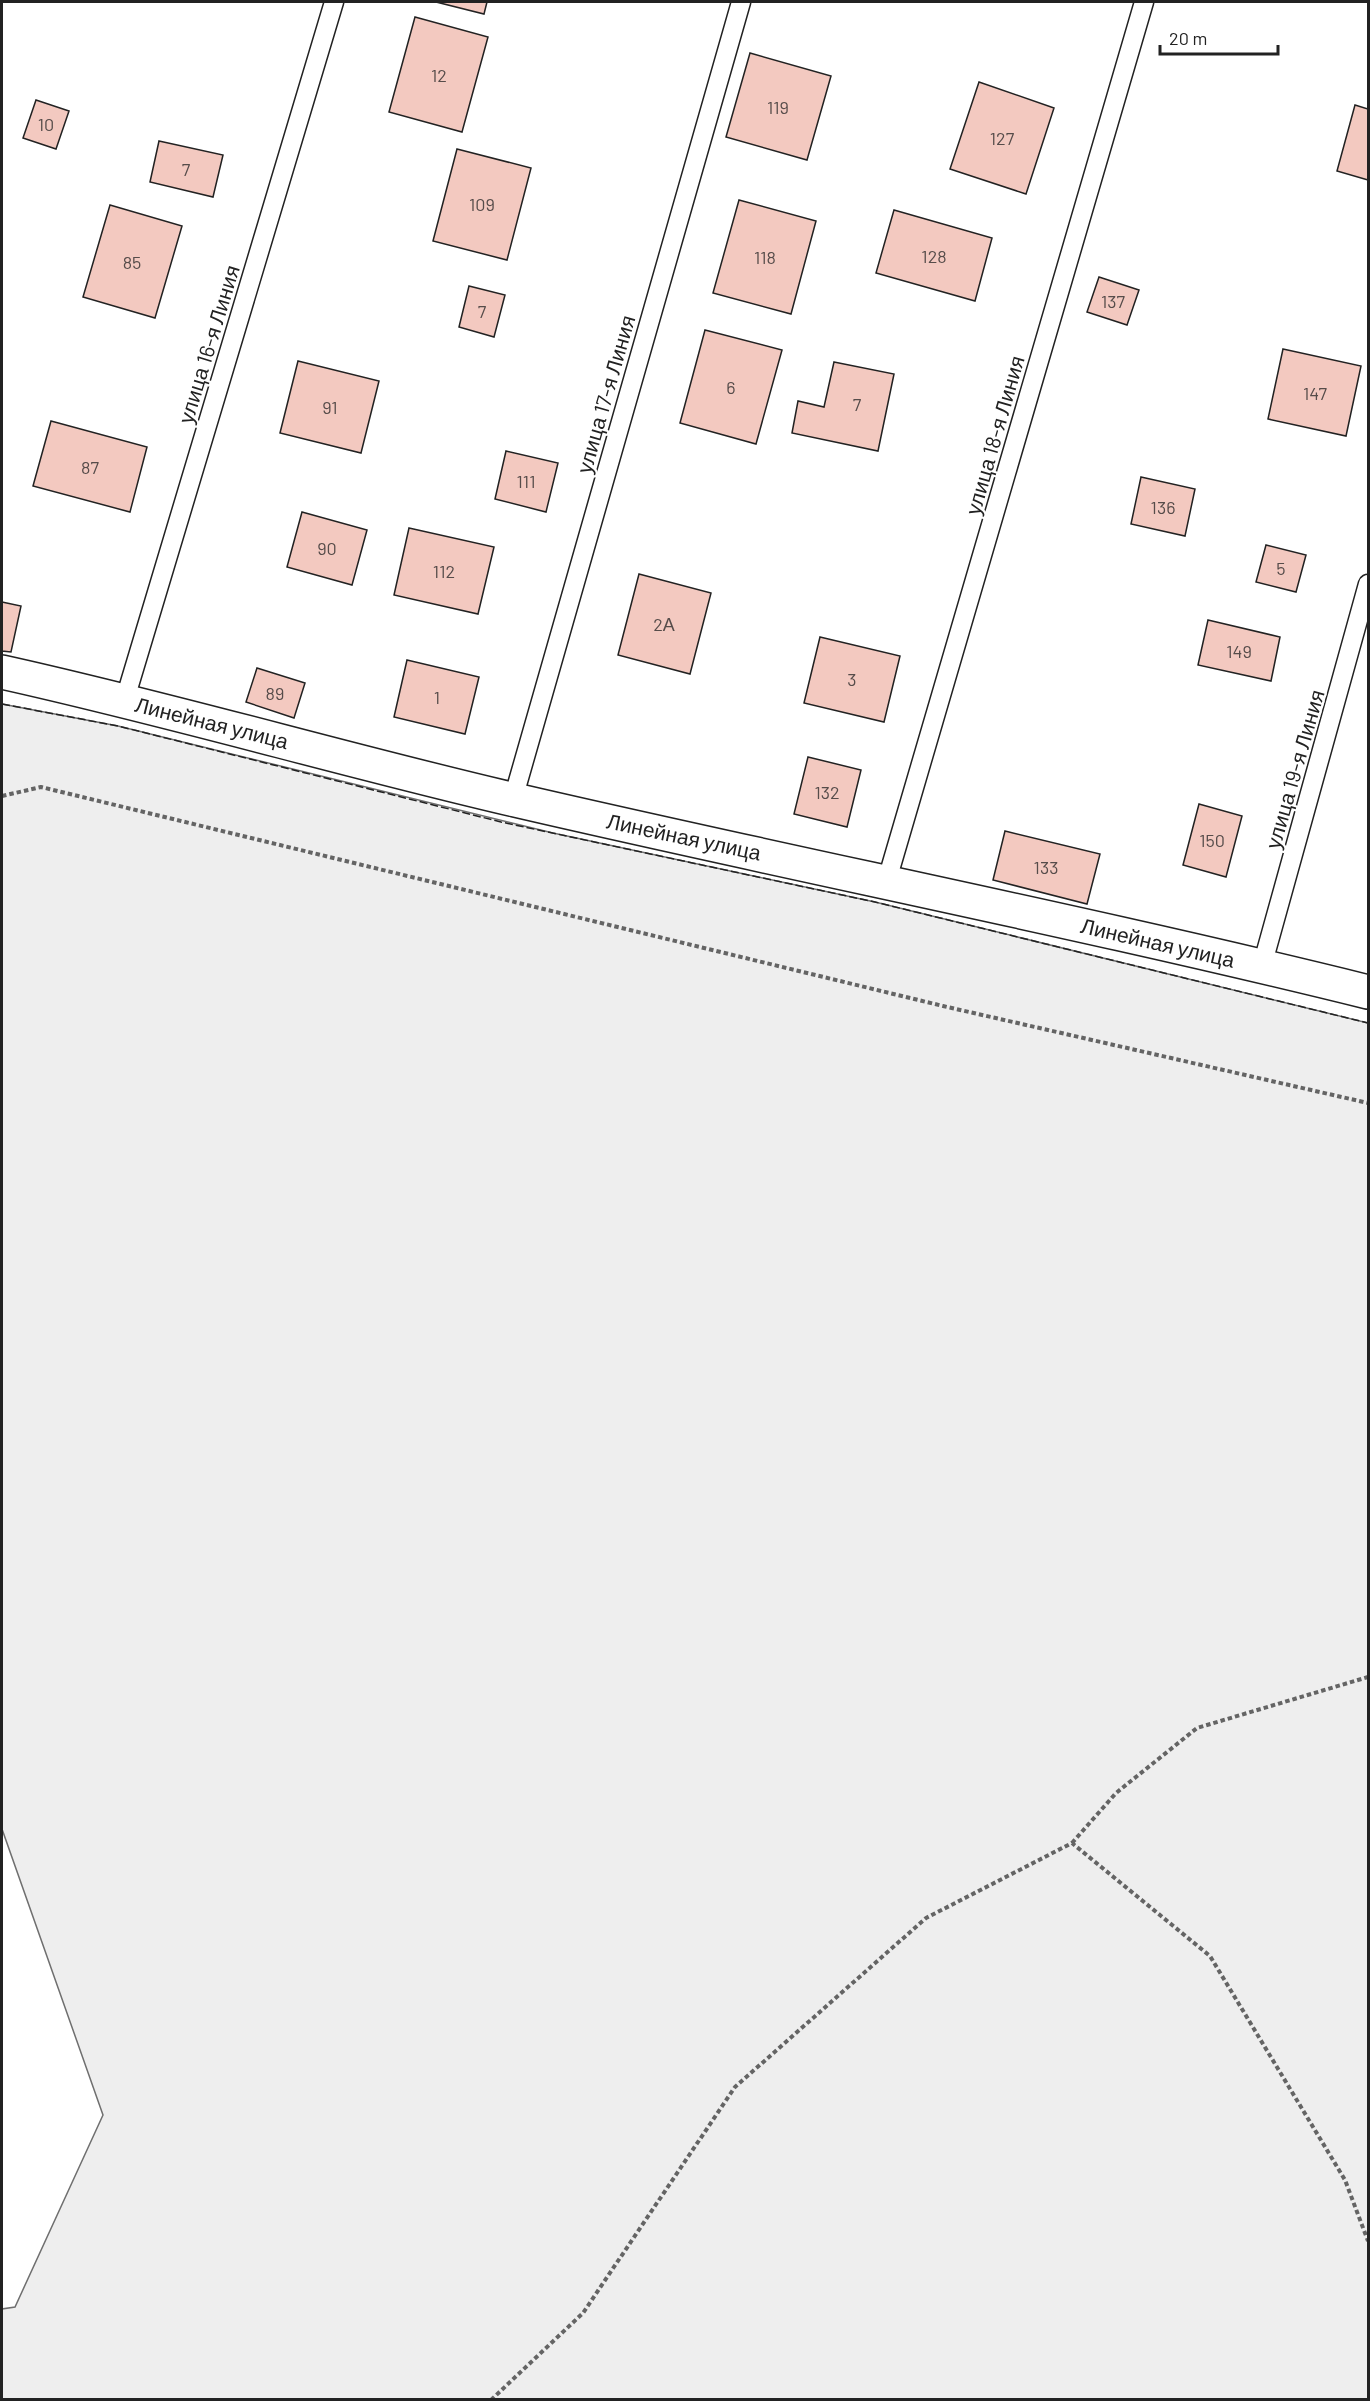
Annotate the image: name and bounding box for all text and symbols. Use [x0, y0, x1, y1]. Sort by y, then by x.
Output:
scale bar [1160, 18, 1278, 56]
text: 20 m [1169, 27, 1207, 49]
house number: 12 [431, 64, 447, 86]
house number: 119 [767, 96, 789, 118]
house number: 10 [38, 113, 54, 135]
house number: 127 [990, 127, 1015, 149]
house number: 7 [182, 158, 191, 180]
house number: 109 [469, 193, 495, 215]
house number: 128 [921, 245, 947, 267]
house number: 118 [754, 246, 776, 268]
house number: 85 [123, 251, 141, 273]
street label: улица 16-я Линия [172, 262, 244, 426]
house number: 137 [1101, 290, 1126, 312]
house number: 7 [478, 300, 487, 322]
street label: улица 17-я Линия [570, 312, 640, 476]
street label: улица 18-я Линия [959, 353, 1029, 517]
house number: 6 [726, 376, 736, 398]
house number: 147 [1303, 382, 1328, 404]
house number: 7 [853, 393, 862, 415]
house number: 91 [322, 396, 338, 418]
house number: 87 [81, 456, 99, 478]
house number: 111 [516, 470, 536, 492]
house number: 136 [1151, 496, 1175, 518]
house number: 90 [317, 537, 337, 559]
house number: 5 [1276, 557, 1286, 579]
house number: 112 [433, 560, 455, 582]
house number: 2А [653, 613, 675, 635]
house number: 149 [1226, 640, 1252, 662]
house number: 3 [847, 668, 857, 690]
house number: 89 [266, 682, 284, 704]
house number: 1 [434, 686, 440, 708]
street label: улица 19-я Линия [1259, 687, 1329, 851]
street label: Линейная улица [133, 691, 292, 753]
house number: 132 [814, 781, 840, 803]
street label: Линейная улица [605, 807, 764, 865]
house number: 150 [1199, 829, 1225, 851]
house number: 133 [1034, 856, 1058, 878]
street label: Линейная улица [1079, 912, 1238, 972]

